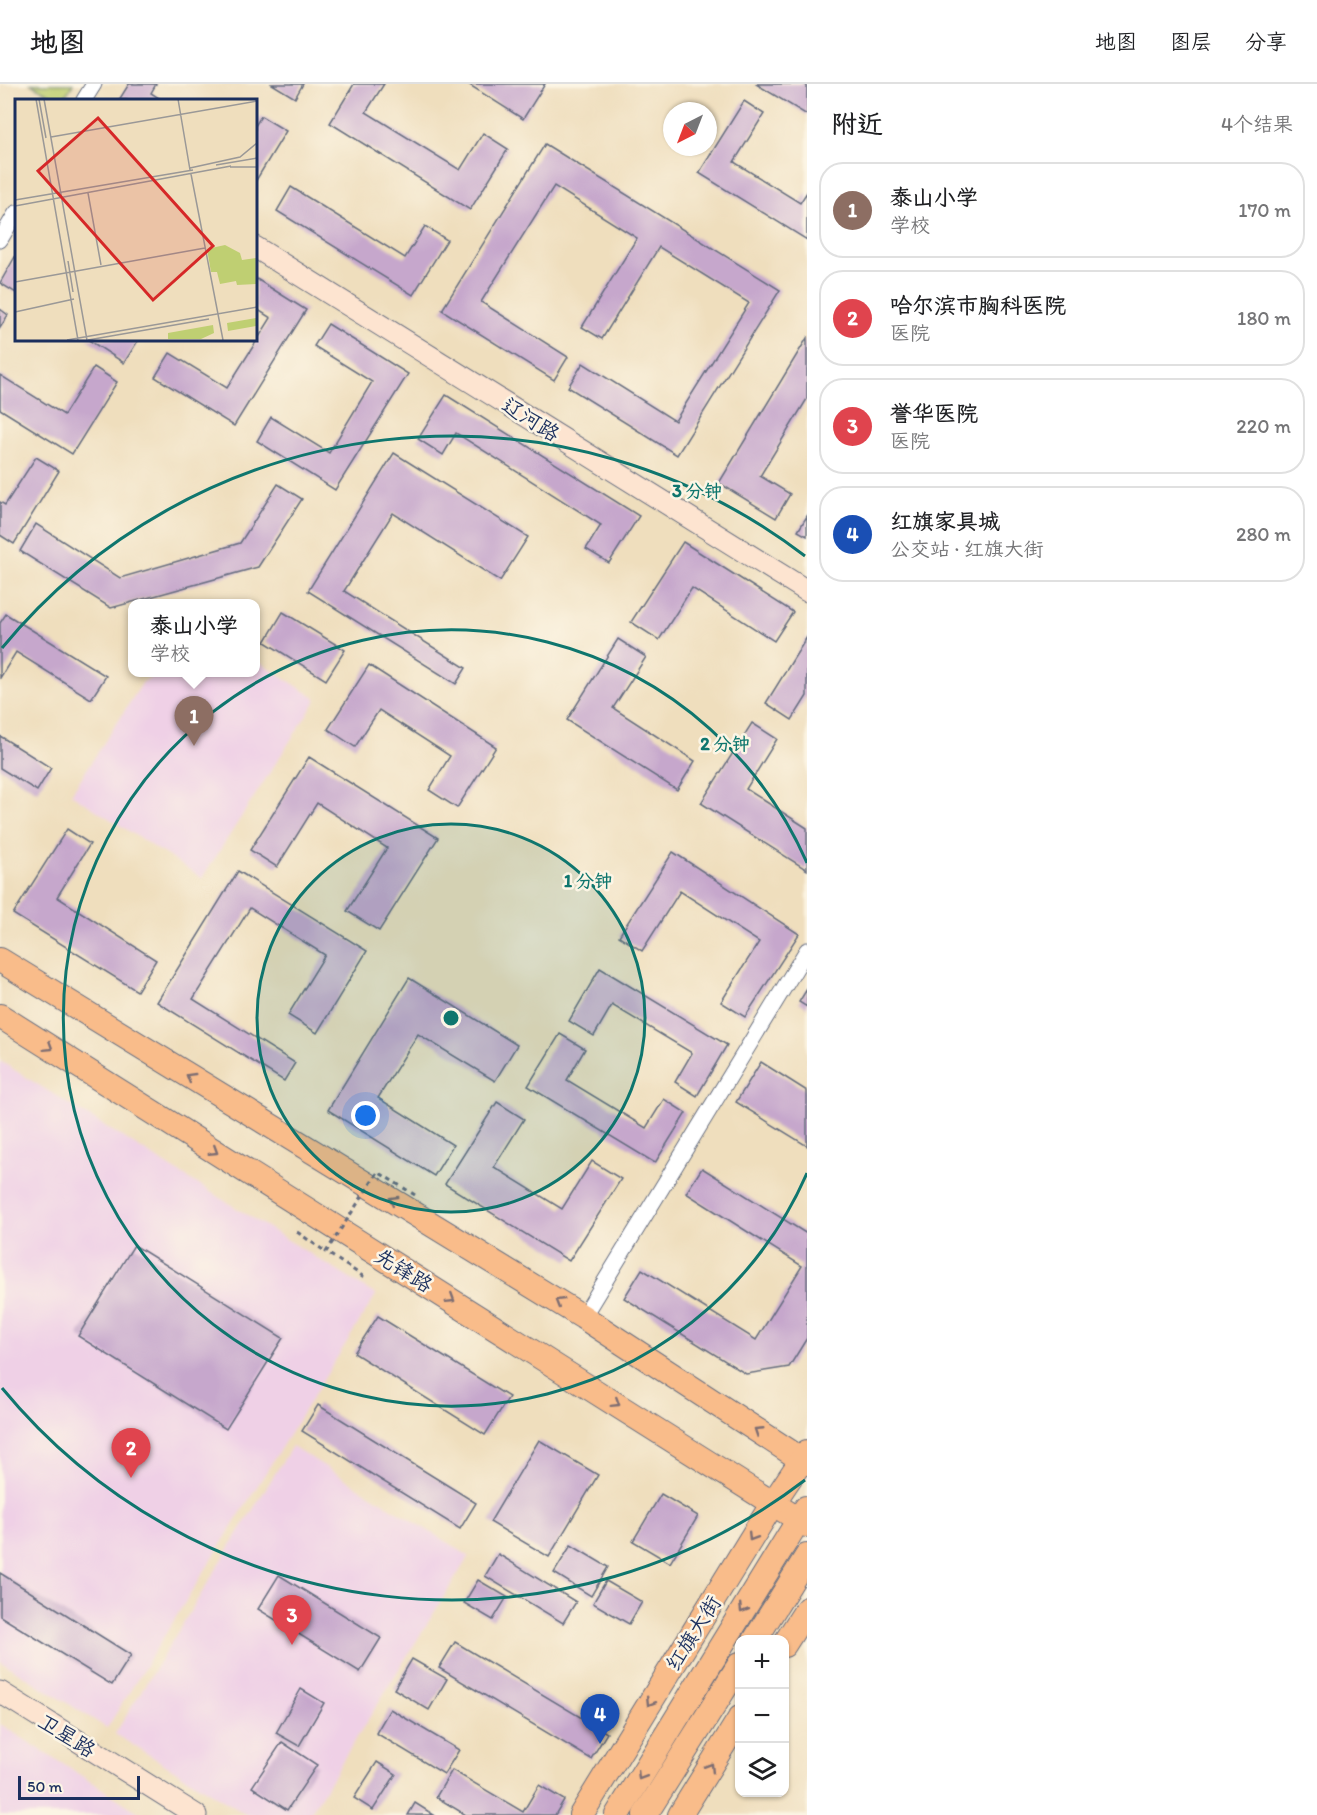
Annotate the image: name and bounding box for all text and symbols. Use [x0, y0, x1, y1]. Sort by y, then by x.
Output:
text: 地图 [30, 25, 86, 59]
text: 地图 [1095, 29, 1137, 54]
text: 图层 [1170, 29, 1212, 54]
text: 分享 [1245, 29, 1287, 54]
inset map [15, 99, 256, 340]
north arrow [663, 102, 717, 156]
text: 附近 [831, 108, 883, 140]
text: 4个结果 [1221, 112, 1293, 136]
text: 泰山小学 [890, 184, 978, 211]
text: 1 [848, 198, 857, 222]
text: 170 m [1238, 198, 1291, 222]
text: 学校 [890, 213, 930, 237]
text: 哈尔滨市胸科医院 [890, 292, 1066, 319]
text: 2 [847, 306, 858, 330]
text: 180 m [1237, 306, 1291, 330]
text: 医院 [890, 321, 930, 345]
street label: 辽河路 [498, 392, 564, 446]
text: 誉华医院 [890, 400, 978, 427]
text: 3 [847, 414, 858, 438]
text: 220 m [1236, 414, 1291, 438]
text: 医院 [890, 429, 930, 453]
text: 3 分钟 [672, 480, 722, 502]
text: 红旗家具城 [890, 508, 1000, 535]
text: 4 [846, 522, 859, 546]
text: 280 m [1236, 522, 1291, 546]
text: 公交站 · 红旗大街 [890, 537, 1044, 561]
popup [128, 599, 260, 677]
text: 泰山小学 [150, 612, 238, 639]
text: 学校 [150, 641, 190, 665]
pin: 1 [174, 696, 214, 746]
text: 2 分钟 [700, 733, 750, 755]
text: 1 分钟 [564, 870, 612, 892]
centre of rings [441, 1008, 461, 1028]
one-way arrow [43, 1039, 54, 1050]
one-way arrow [186, 1072, 196, 1084]
your location [351, 1101, 380, 1130]
one-way arrow [208, 1143, 219, 1154]
one-way arrow [389, 1196, 399, 1208]
street label: 先锋路 [371, 1243, 437, 1297]
one-way arrow [444, 1292, 455, 1303]
one-way arrow [555, 1297, 565, 1309]
one-way arrow [609, 1396, 620, 1407]
one-way arrow [754, 1426, 764, 1438]
pin: 2 [112, 1428, 150, 1478]
one-way arrow [748, 1531, 760, 1541]
street label: 红旗大街 [660, 1591, 726, 1675]
pin: 3 [272, 1596, 312, 1645]
one-way arrow [739, 1603, 751, 1613]
map controls [735, 1635, 789, 1797]
button: + [735, 1635, 789, 1689]
button: − [735, 1689, 789, 1743]
pin: 4 [580, 1694, 620, 1744]
one-way arrow [646, 1696, 657, 1707]
street label: 卫星路 [34, 1708, 100, 1762]
button: layers [735, 1743, 789, 1797]
one-way arrow [702, 1763, 714, 1773]
one-way arrow [637, 1770, 649, 1780]
scale bar [18, 1773, 140, 1800]
text: 50 m [27, 1777, 62, 1796]

